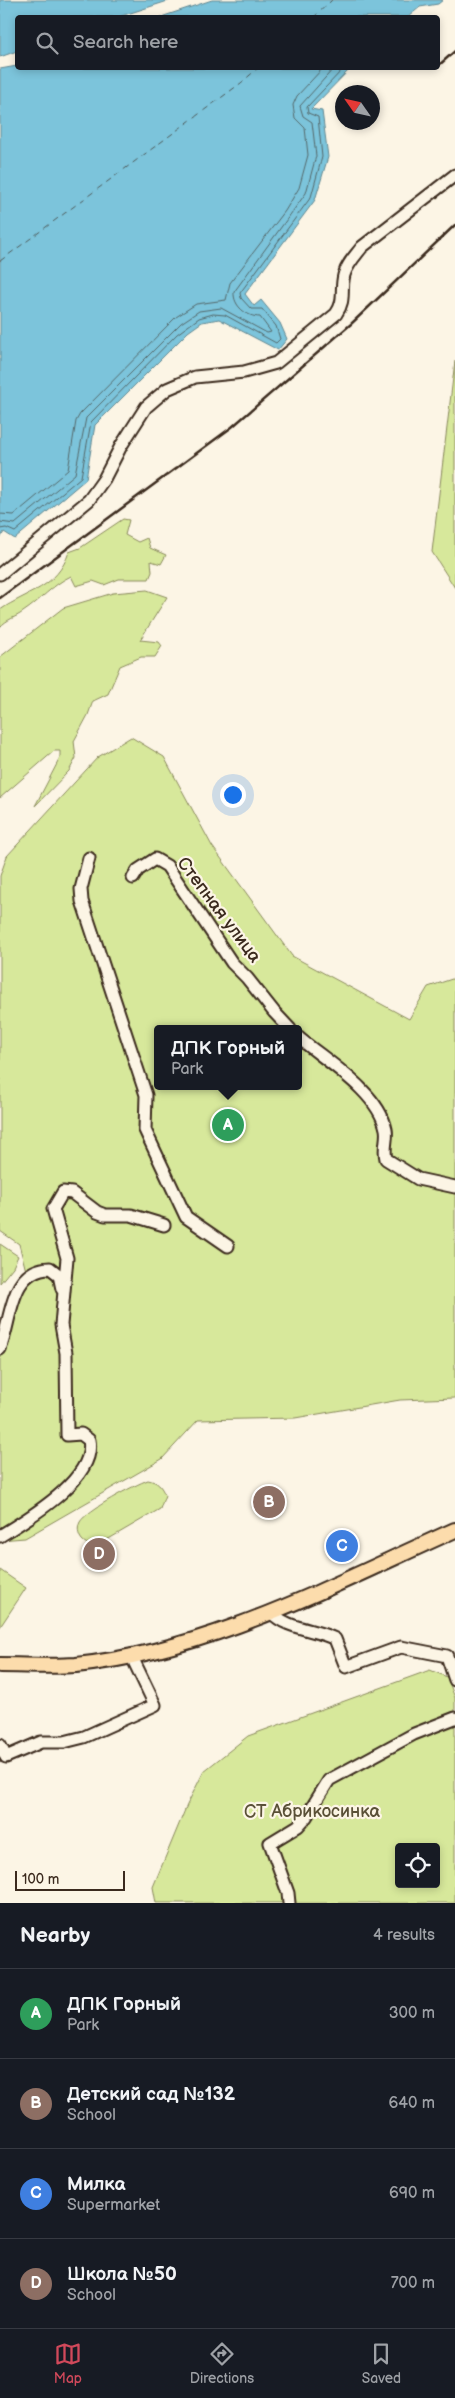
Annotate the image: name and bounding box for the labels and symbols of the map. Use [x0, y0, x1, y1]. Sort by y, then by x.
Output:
north arrow [335, 85, 380, 130]
your location [220, 782, 246, 808]
street label: Степная улица [173, 853, 266, 967]
pin: A [212, 1106, 244, 1144]
pin: B [253, 1483, 285, 1521]
pin: C [326, 1527, 358, 1565]
pin: D [83, 1535, 115, 1573]
park label: СТ Абрикосинка [244, 1801, 380, 1822]
scale bar [15, 1868, 125, 1891]

